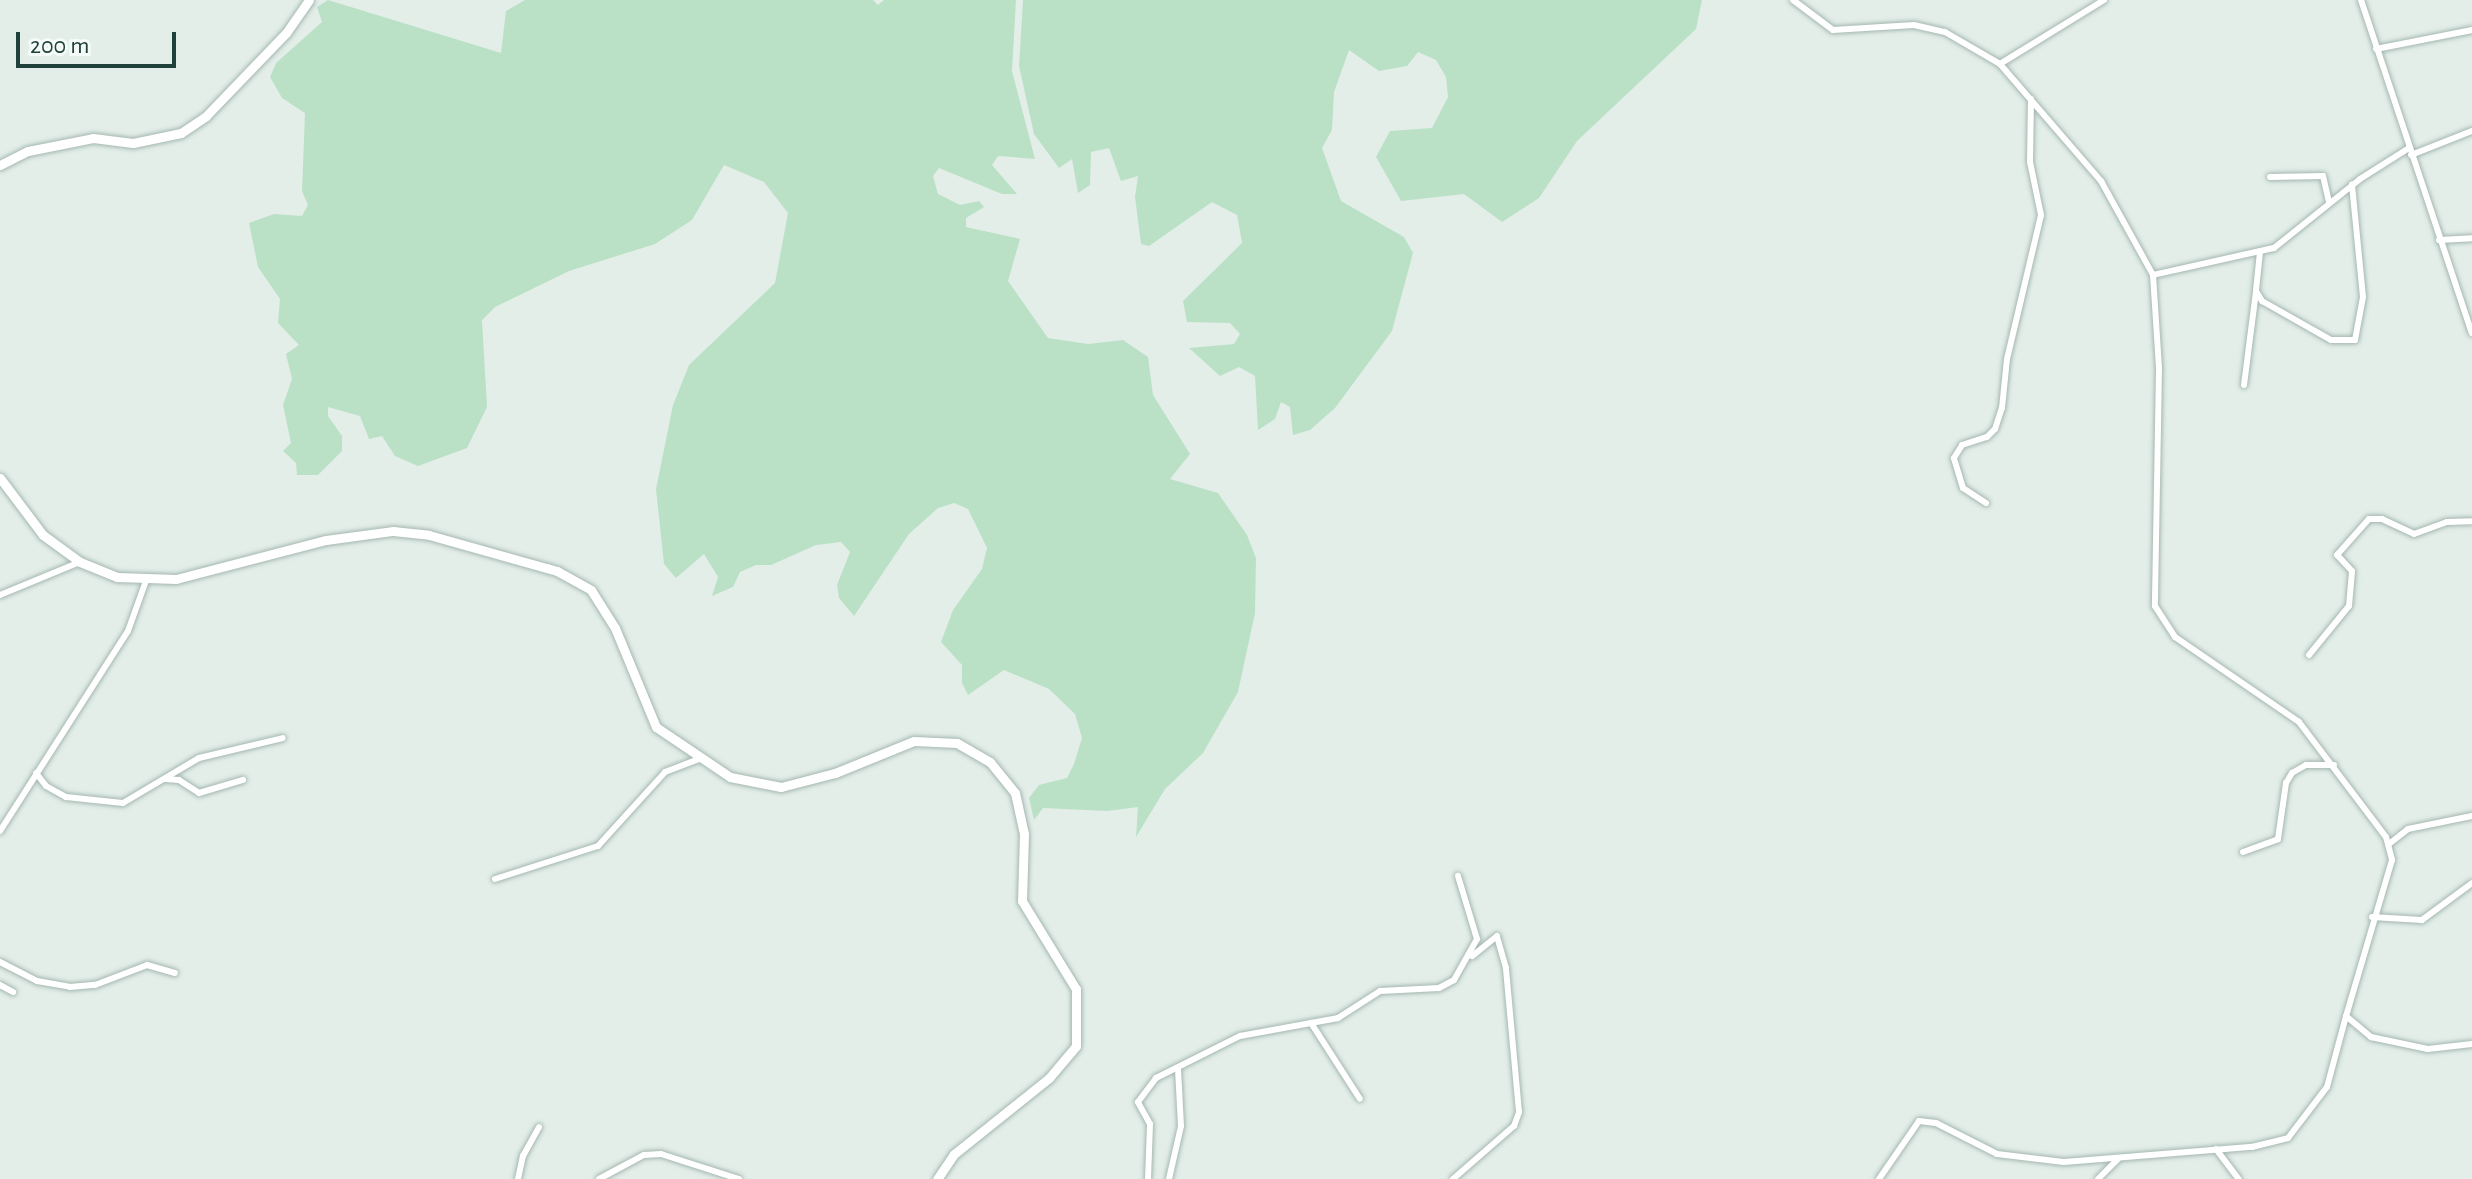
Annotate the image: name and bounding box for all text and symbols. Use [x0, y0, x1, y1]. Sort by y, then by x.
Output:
scale bar [20, 16, 180, 66]
text: 200 m [30, 34, 89, 58]

